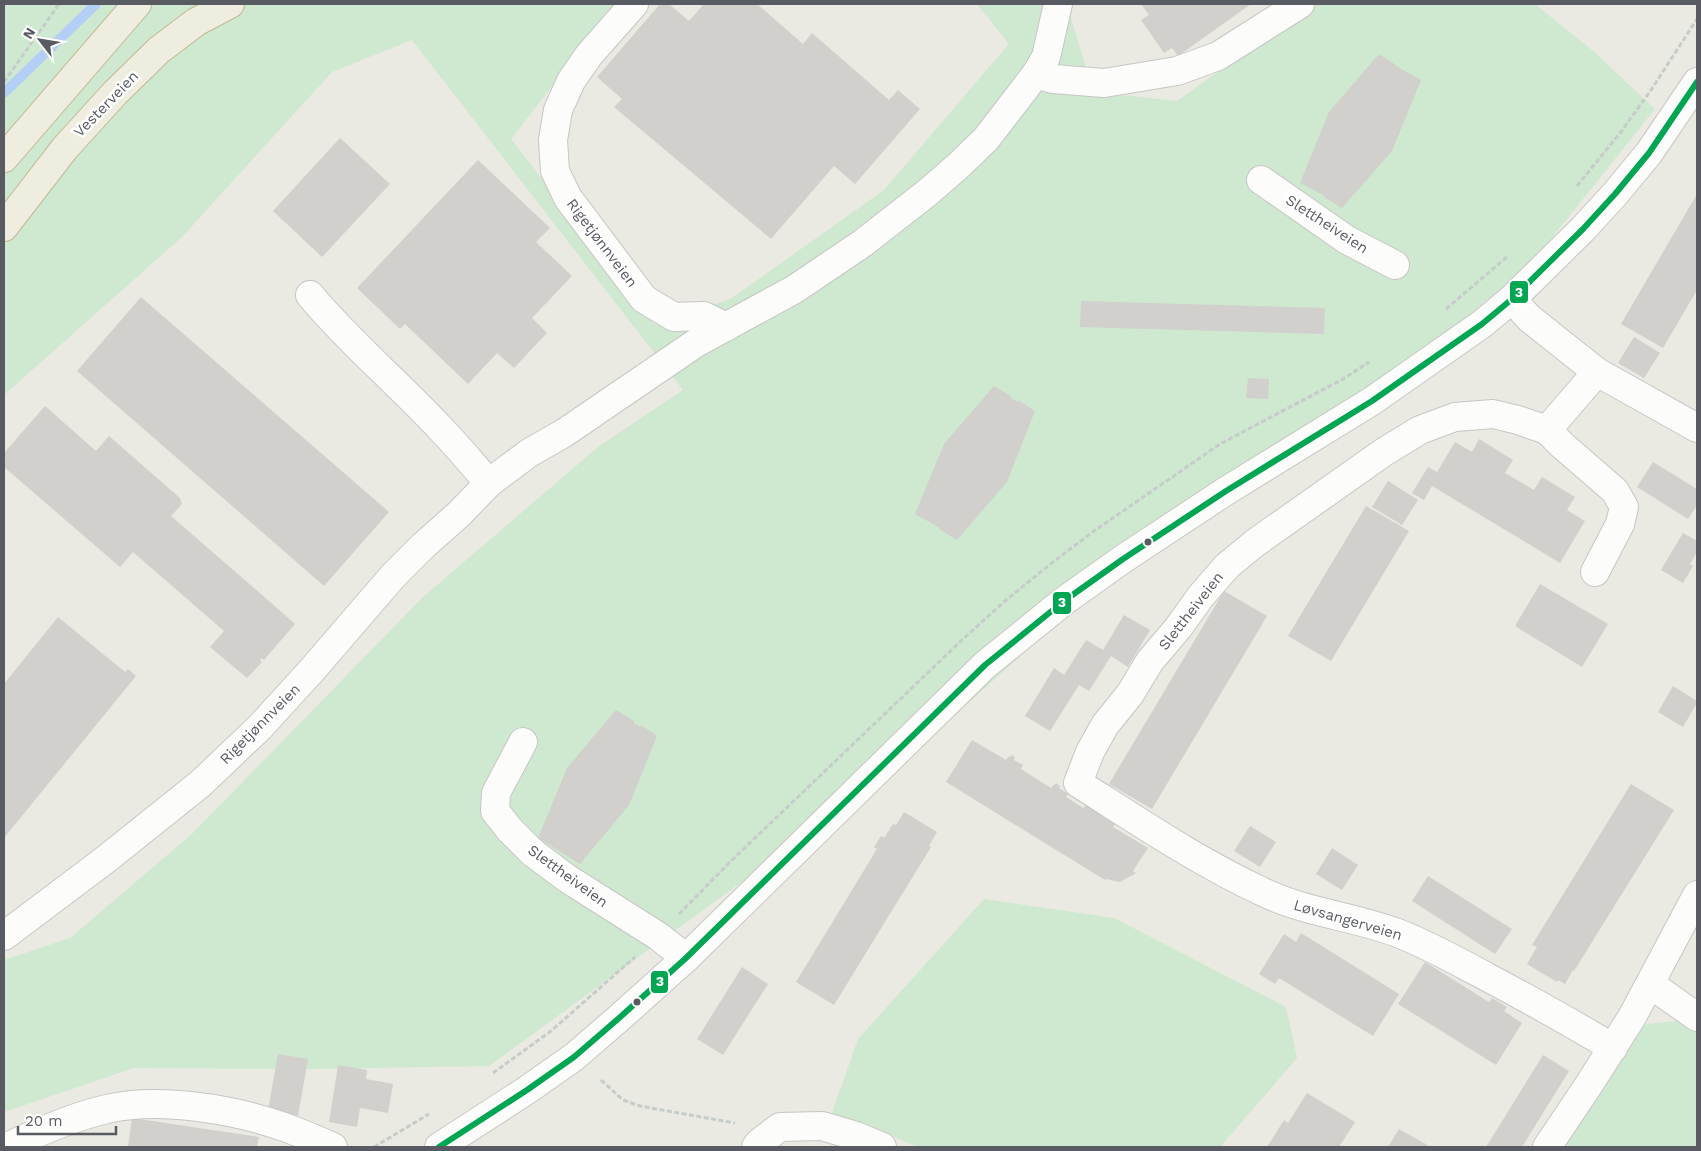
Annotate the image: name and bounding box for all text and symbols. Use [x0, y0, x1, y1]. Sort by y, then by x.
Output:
north arrow [15, 15, 65, 65]
text: N [19, 25, 38, 42]
street label: Vesterveien [70, 67, 142, 141]
street label: Slettheiveien [1282, 191, 1372, 257]
street label: Rigetjønnveien [563, 195, 641, 291]
line badge: 3 [1509, 280, 1529, 304]
text: 3 [1515, 284, 1523, 300]
unlabelled marker [1143, 537, 1153, 547]
street label: Slettheiveien [1155, 568, 1227, 654]
line badge: 3 [1052, 591, 1072, 615]
text: 3 [1058, 594, 1066, 610]
street label: Rigetjønnveien [216, 680, 304, 768]
street label: Slettheiveien [524, 841, 612, 911]
street label: Løvsangerveien [1292, 896, 1404, 944]
line badge: 3 [650, 970, 669, 994]
text: 3 [656, 973, 664, 989]
unlabelled marker [632, 997, 642, 1007]
scale bar [18, 1104, 115, 1136]
text: 20 m [25, 1112, 63, 1130]

